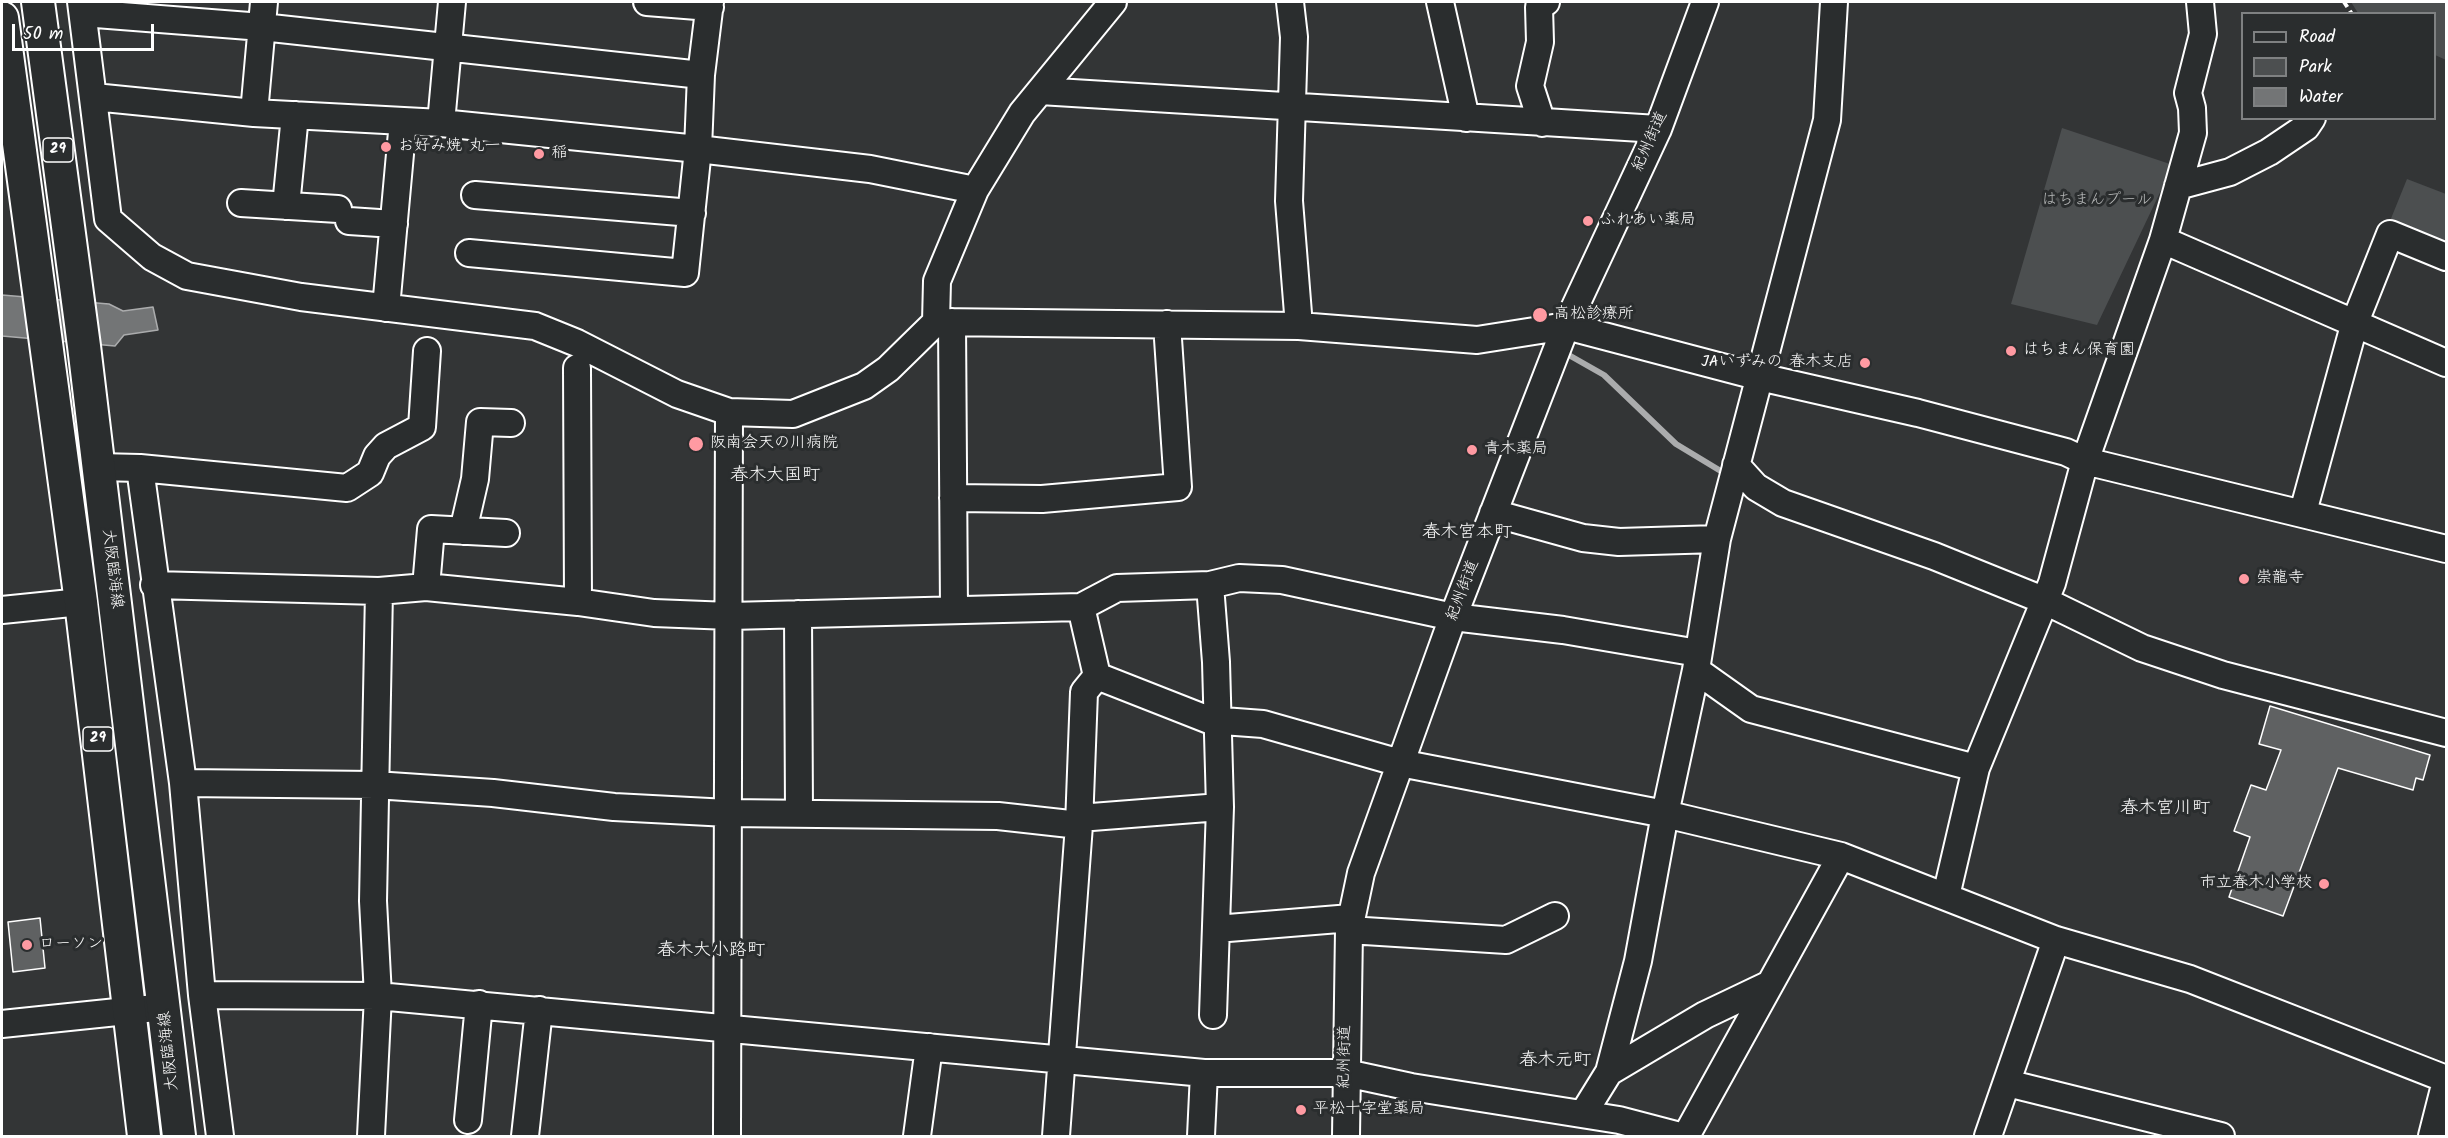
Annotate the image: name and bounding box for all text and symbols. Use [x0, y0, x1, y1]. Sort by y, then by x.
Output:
scale bar [15, 12, 158, 50]
legend [2241, 12, 2436, 120]
text: 50 m [23, 20, 63, 49]
text: Road [2299, 23, 2335, 52]
text: Park [2299, 53, 2332, 82]
text: Water [2299, 83, 2343, 112]
street label: 紀州街道 [1629, 109, 1673, 175]
place label: お好み焼 丸一 [398, 137, 500, 157]
road number: 29 [43, 138, 73, 162]
marker: お好み焼 丸一 [379, 140, 393, 154]
place label: 稲 [551, 144, 567, 164]
marker: 稲 [532, 147, 546, 161]
park label: はちまんプール [2041, 191, 2153, 211]
place label: ふれあい薬局 [1600, 211, 1696, 231]
marker: ふれあい薬局 [1581, 214, 1595, 228]
place label: 高松診療所 [1554, 305, 1634, 325]
marker: 高松診療所 [1531, 306, 1549, 324]
place label: はちまん保育園 [2023, 341, 2135, 361]
marker: はちまん保育園 [2004, 344, 2018, 358]
place label: JAいずみの 春木支店 [1701, 353, 1853, 373]
marker: JAいずみの 春木支店 [1858, 356, 1872, 370]
place label: 阪南会天の川病院 [710, 434, 838, 454]
marker: 阪南会天の川病院 [687, 435, 705, 453]
place label: 青木薬局 [1484, 440, 1548, 460]
marker: 青木薬局 [1465, 443, 1479, 457]
district label: 春木大国町 [730, 466, 820, 488]
district label: 春木宮本町 [1422, 523, 1512, 545]
street label: 大阪臨海線 [97, 528, 125, 610]
street label: 紀州街道 [1444, 558, 1484, 624]
place label: 崇龍寺 [2256, 569, 2304, 589]
marker: 崇龍寺 [2237, 572, 2251, 586]
road number: 29 [83, 727, 113, 751]
district label: 春木宮川町 [2120, 799, 2210, 821]
place label: 市立春木小学校 [2200, 874, 2312, 894]
marker: 市立春木小学校 [2317, 877, 2331, 891]
place label: ローソン [39, 935, 103, 955]
marker: ローソン [20, 938, 34, 952]
district label: 春木大小路町 [657, 941, 765, 963]
street label: 大阪臨海線 [156, 1010, 184, 1092]
street label: 紀州街道 [1336, 1025, 1356, 1089]
district label: 春木元町 [1519, 1051, 1591, 1073]
place label: 平松十字堂薬局 [1313, 1100, 1425, 1120]
marker: 平松十字堂薬局 [1294, 1103, 1308, 1117]

